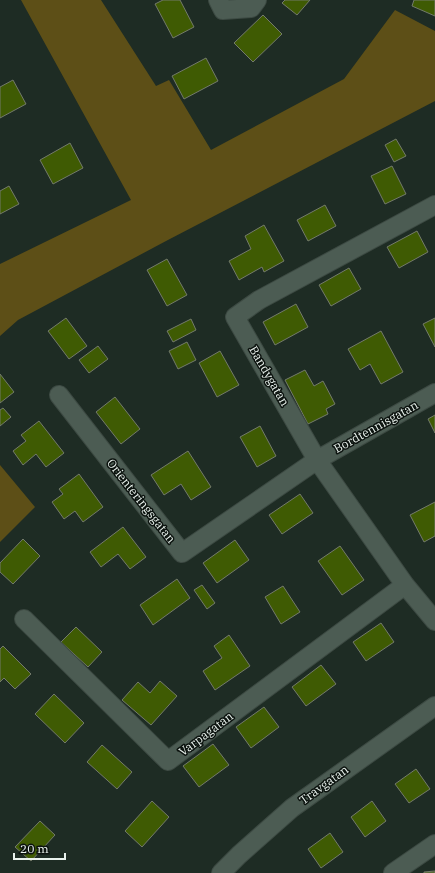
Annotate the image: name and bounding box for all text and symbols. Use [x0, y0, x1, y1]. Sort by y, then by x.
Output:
street label: Bandygatan [246, 343, 293, 409]
street label: Bordtennisgatan [331, 397, 421, 456]
street label: Orienteringsgatan [104, 456, 179, 546]
street label: Varpagatan [175, 708, 236, 759]
street label: Travgatan [296, 762, 351, 807]
scale bar [14, 835, 65, 861]
text: 20 m [20, 841, 49, 856]

